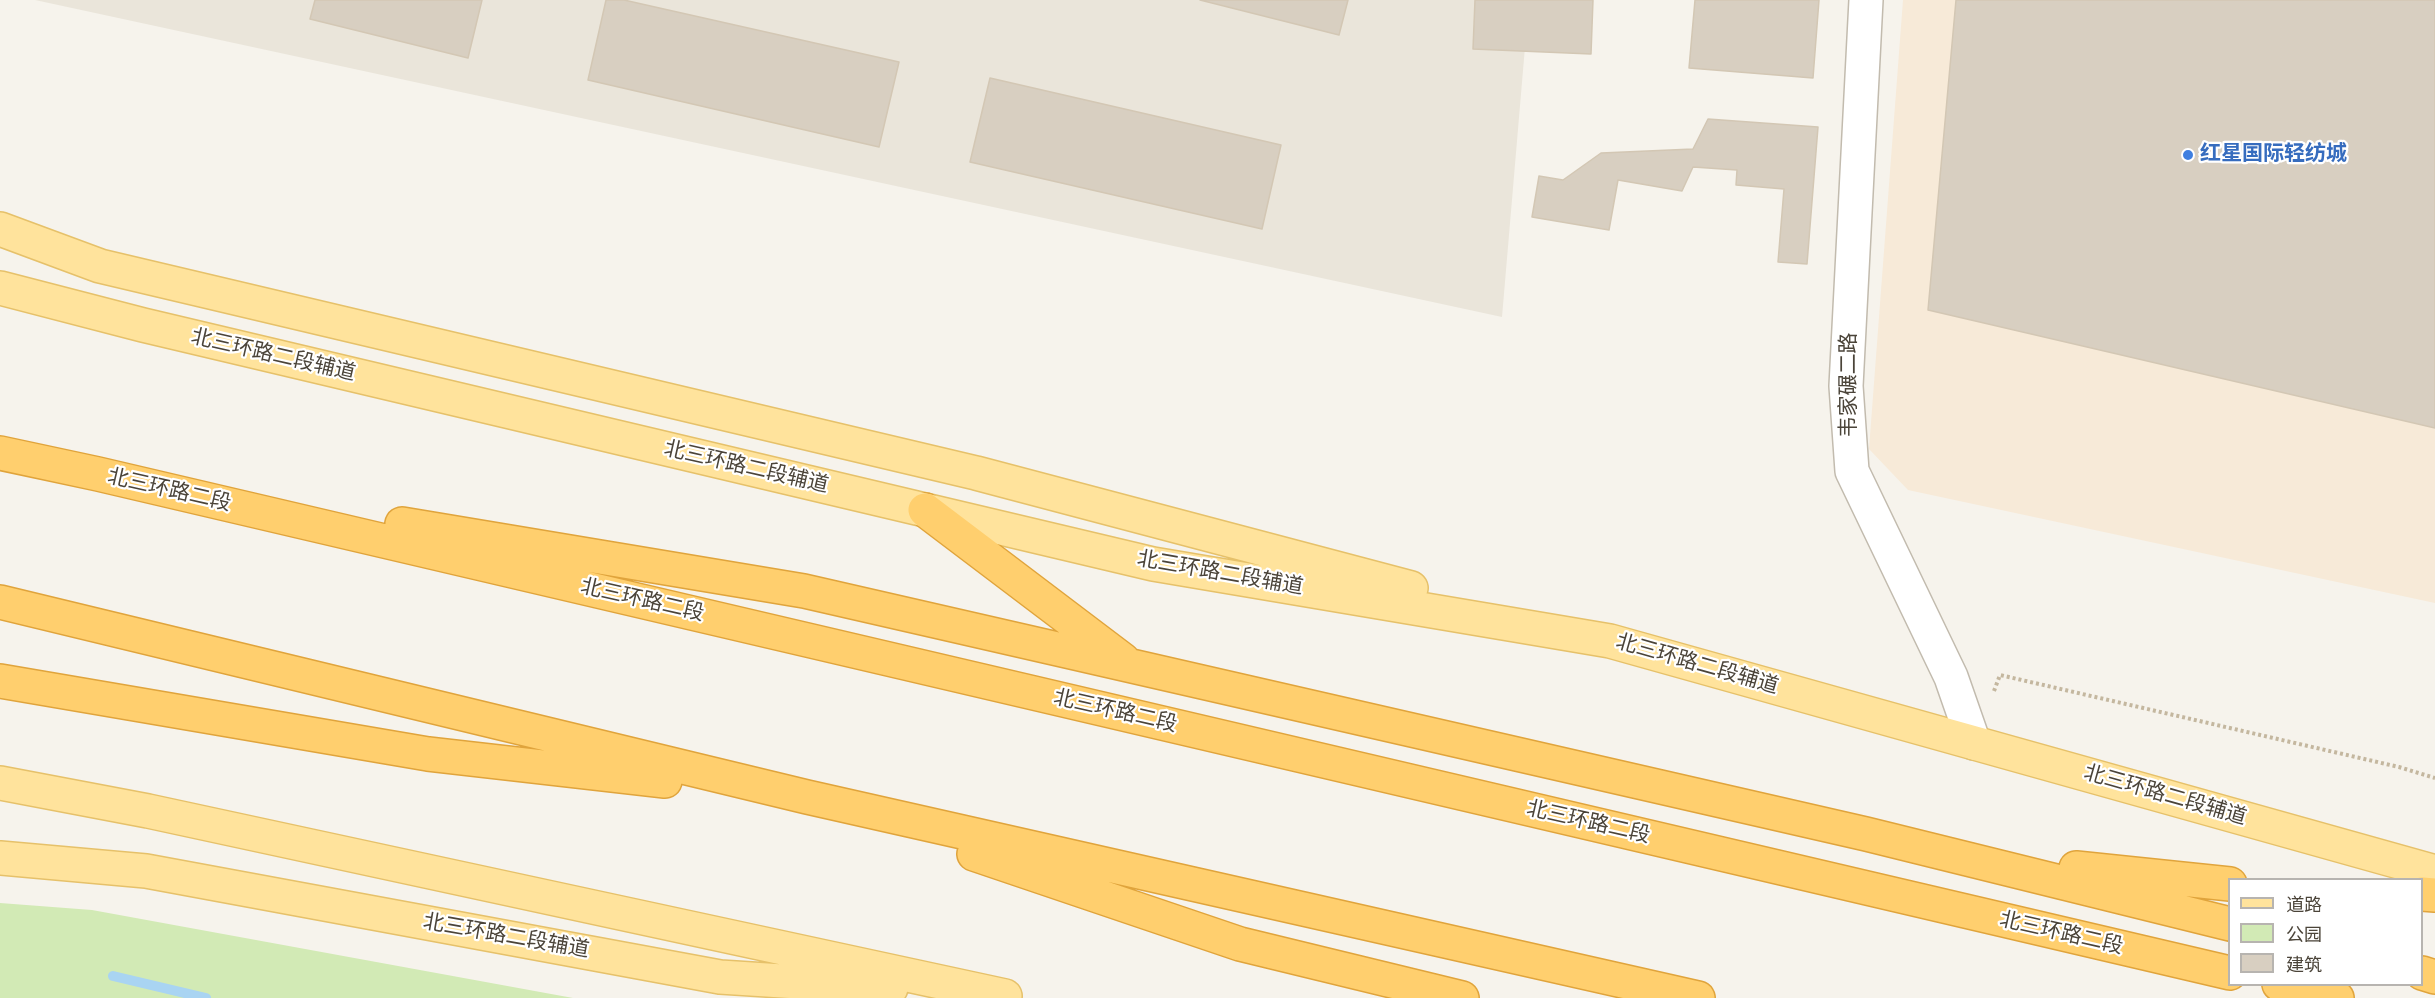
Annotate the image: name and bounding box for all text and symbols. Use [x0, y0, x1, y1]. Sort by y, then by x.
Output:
place label: 红星国际轻纺城 [2200, 142, 2347, 168]
marker: 红星国际轻纺城 [2181, 148, 2195, 162]
street label: 北三环路二段辅道 [188, 325, 358, 387]
street label: 韦家碾二路 [1837, 333, 1863, 437]
street label: 北三环路二段辅道 [661, 437, 831, 499]
street label: 北三环路二段 [105, 465, 233, 517]
street label: 北三环路二段辅道 [1135, 547, 1305, 601]
street label: 北三环路二段 [578, 575, 706, 627]
street label: 北三环路二段辅道 [1613, 630, 1781, 700]
street label: 北三环路二段 [1051, 686, 1179, 738]
street label: 北三环路二段辅道 [2081, 761, 2249, 831]
street label: 北三环路二段 [1524, 797, 1652, 849]
legend [2228, 878, 2423, 986]
text: 道路 [2286, 894, 2322, 915]
street label: 北三环路二段 [1997, 908, 2125, 960]
street label: 北三环路二段辅道 [421, 910, 591, 964]
text: 公园 [2286, 924, 2322, 945]
text: 建筑 [2286, 954, 2322, 975]

